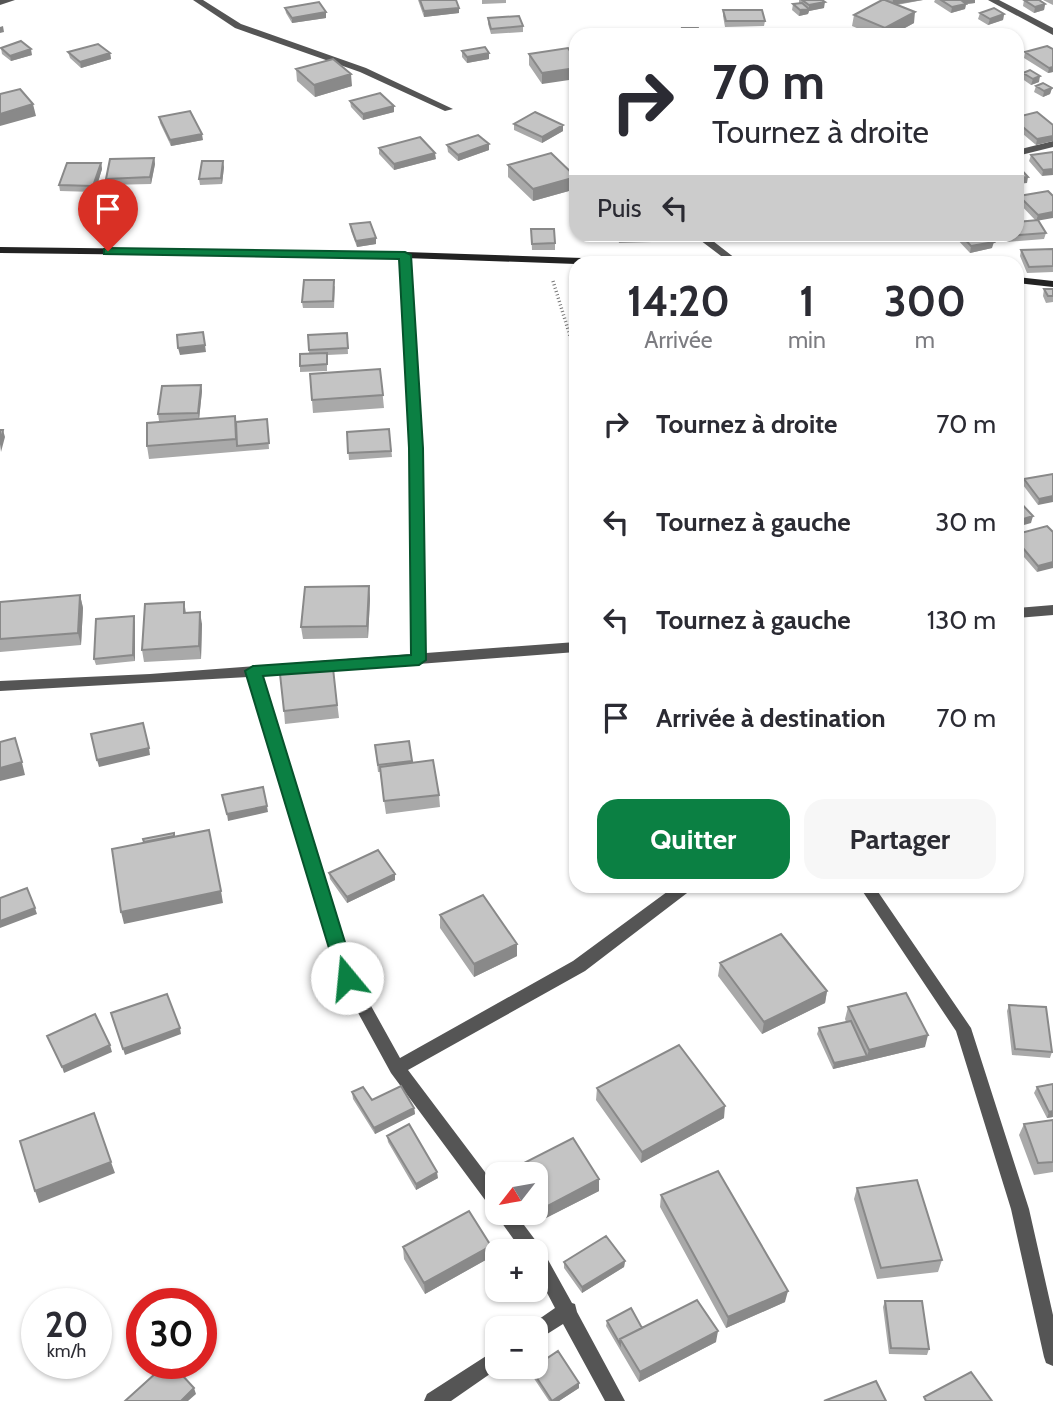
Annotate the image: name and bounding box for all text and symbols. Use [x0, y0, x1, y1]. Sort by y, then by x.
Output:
text: 70 m [712, 52, 825, 111]
icon: right [597, 56, 688, 147]
text: Tournez à droite [712, 112, 929, 151]
pin [78, 179, 138, 251]
icon: left [656, 189, 694, 227]
icon: arrive [89, 190, 127, 228]
text: Puis [597, 192, 642, 224]
text: 14:20 [627, 275, 730, 327]
text: 1 [799, 275, 815, 327]
text: 300 [884, 275, 966, 327]
text: Arrivée [644, 326, 713, 354]
text: min [788, 326, 826, 354]
text: m [915, 326, 935, 354]
icon: right [597, 405, 635, 443]
text: Tournez à droite [656, 408, 838, 440]
text: 70 m [936, 408, 996, 440]
icon: left [597, 503, 635, 541]
text: Tournez à gauche [656, 506, 851, 538]
text: 30 m [935, 506, 996, 538]
icon: left [597, 601, 635, 639]
text: Tournez à gauche [656, 604, 851, 636]
text: 130 m [927, 604, 996, 636]
icon: arrive [597, 699, 635, 737]
text: Arrivée à destination [656, 702, 886, 734]
text: 70 m [936, 702, 996, 734]
button: Quitter [597, 799, 790, 879]
button: Partager [804, 799, 996, 879]
position arrow [310, 941, 384, 1015]
north arrow [485, 1162, 548, 1225]
map controls [485, 1162, 548, 1379]
button: + [485, 1239, 548, 1302]
speed limit sign: 30 [126, 1288, 217, 1379]
text: 20 [45, 1303, 88, 1346]
button: − [485, 1316, 548, 1379]
text: km/h [47, 1340, 86, 1362]

